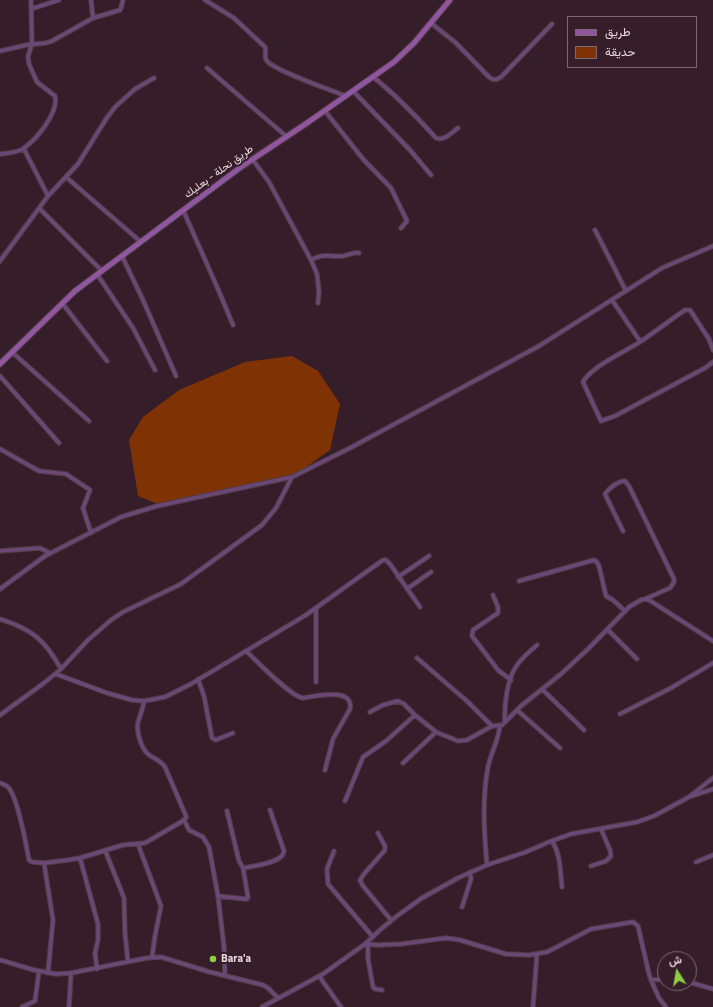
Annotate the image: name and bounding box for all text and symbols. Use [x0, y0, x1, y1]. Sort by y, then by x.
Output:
legend [567, 16, 697, 68]
text: طريق [605, 22, 630, 41]
text: حديقة [605, 42, 635, 61]
street label: طريق نحلة - بعلبك [182, 143, 256, 201]
north arrow [657, 951, 697, 991]
text: ش [667, 951, 683, 969]
place label: Bara'a [221, 952, 251, 966]
marker: Bara'a [208, 954, 218, 964]

